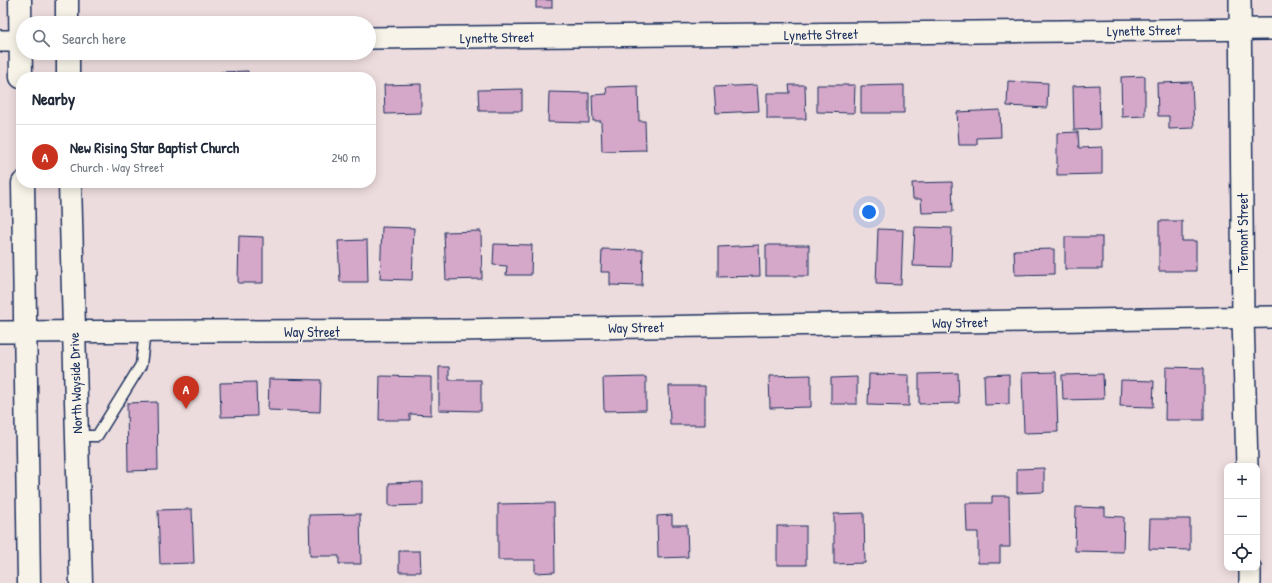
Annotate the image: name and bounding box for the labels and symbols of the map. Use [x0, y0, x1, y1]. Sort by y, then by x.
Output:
street label: Lynette Street [1107, 20, 1181, 41]
street label: Lynette Street [784, 24, 858, 45]
street label: Lynette Street [460, 27, 534, 48]
street label: Tremont Street [1233, 193, 1252, 273]
your location [859, 202, 879, 222]
street label: Way Street [932, 312, 988, 333]
street label: Way Street [608, 317, 664, 338]
street label: Way Street [284, 322, 340, 342]
street label: North Wayside Drive [64, 331, 87, 434]
pin: A [173, 376, 199, 409]

